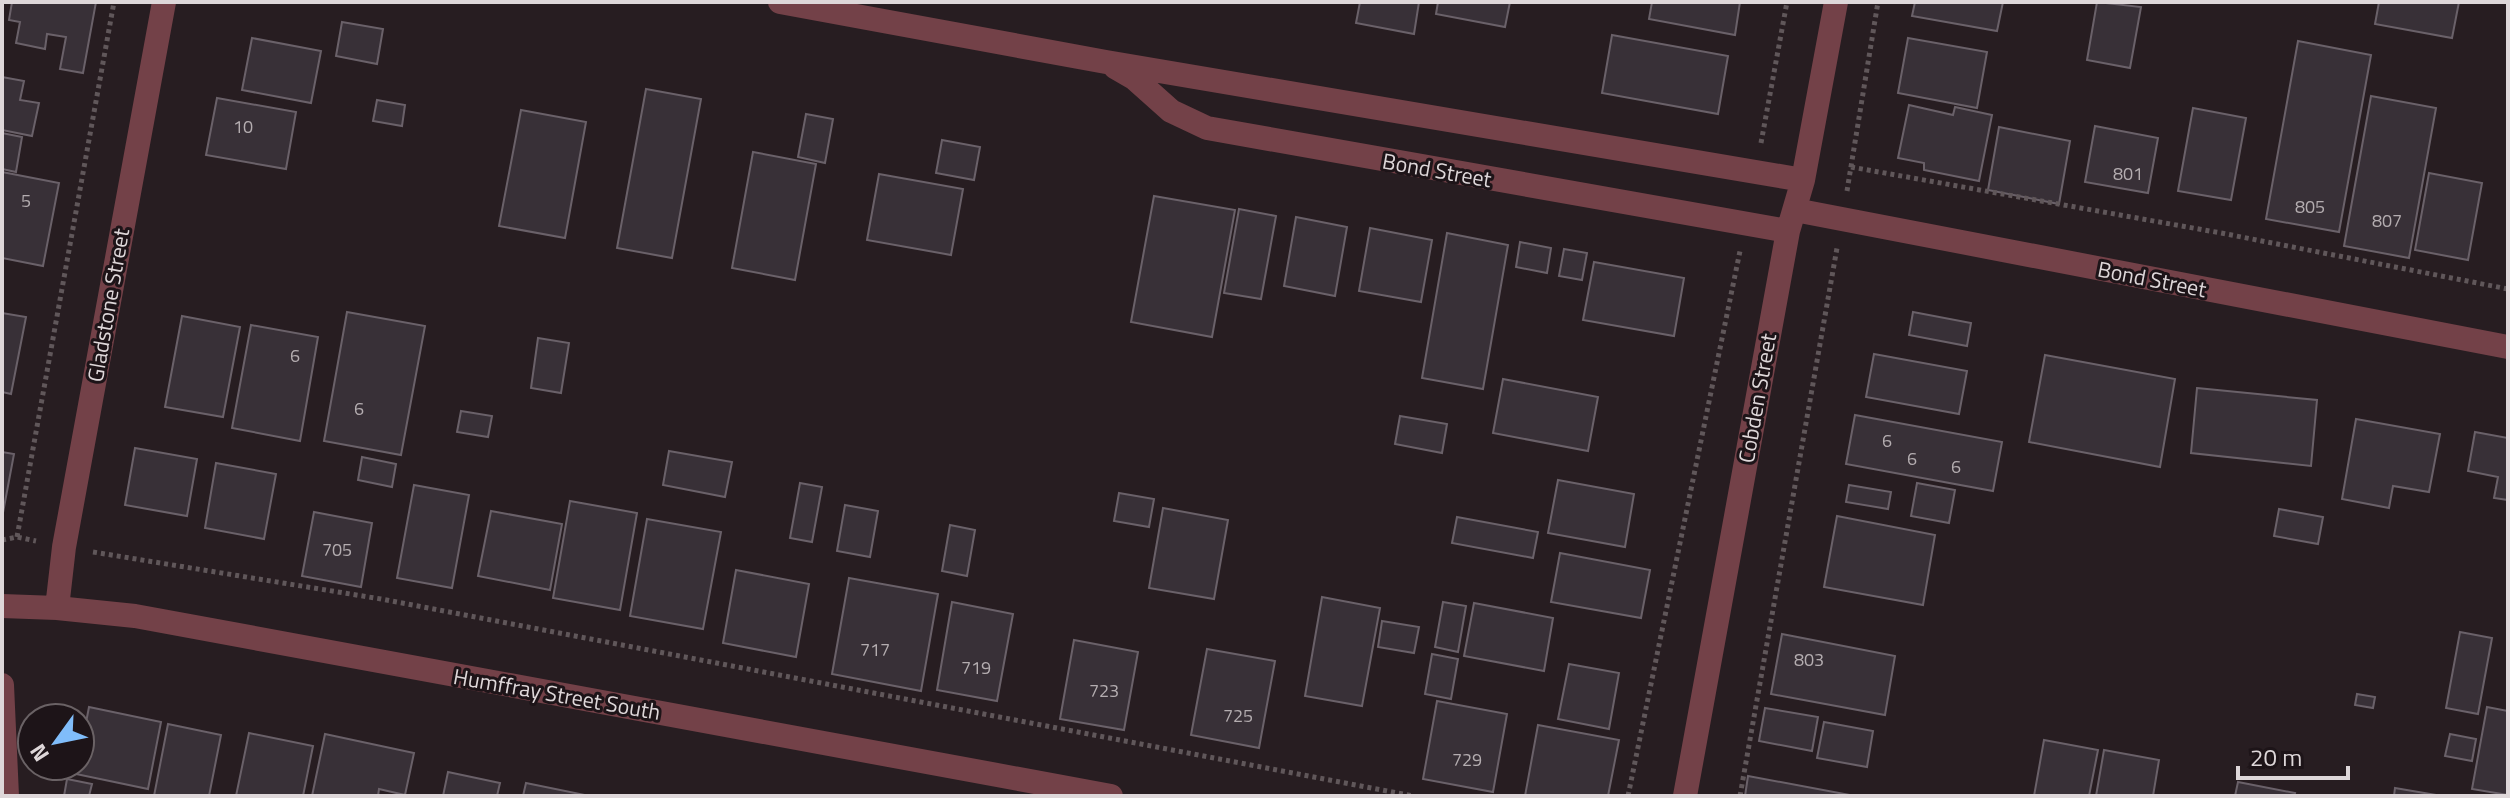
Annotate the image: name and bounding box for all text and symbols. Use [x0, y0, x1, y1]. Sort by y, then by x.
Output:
house number: 10 [233, 113, 253, 140]
street label: Bond Street [1380, 144, 1494, 196]
house number: 801 [2113, 160, 2143, 187]
house number: 5 [21, 187, 31, 214]
house number: 805 [2295, 193, 2325, 220]
house number: 807 [2372, 207, 2402, 234]
street label: Gladstone Street [78, 225, 138, 384]
street label: Bond Street [2095, 252, 2210, 306]
street label: Cobden Street [1729, 330, 1785, 465]
house number: 6 [290, 342, 300, 369]
house number: 6 [354, 395, 364, 422]
house number: 6 [1882, 427, 1892, 454]
house number: 6 [1907, 445, 1917, 472]
house number: 6 [1951, 453, 1961, 480]
house number: 705 [322, 536, 352, 563]
house number: 717 [860, 636, 890, 663]
house number: 803 [1794, 646, 1824, 673]
house number: 719 [961, 654, 991, 681]
street label: Humffray Street South [451, 659, 663, 729]
house number: 723 [1089, 677, 1119, 704]
north arrow [16, 702, 96, 782]
house number: 725 [1223, 702, 1253, 729]
scale bar [2238, 730, 2348, 780]
text: N [21, 737, 58, 769]
text: 20 m [2250, 739, 2302, 775]
house number: 729 [1452, 746, 1482, 773]

